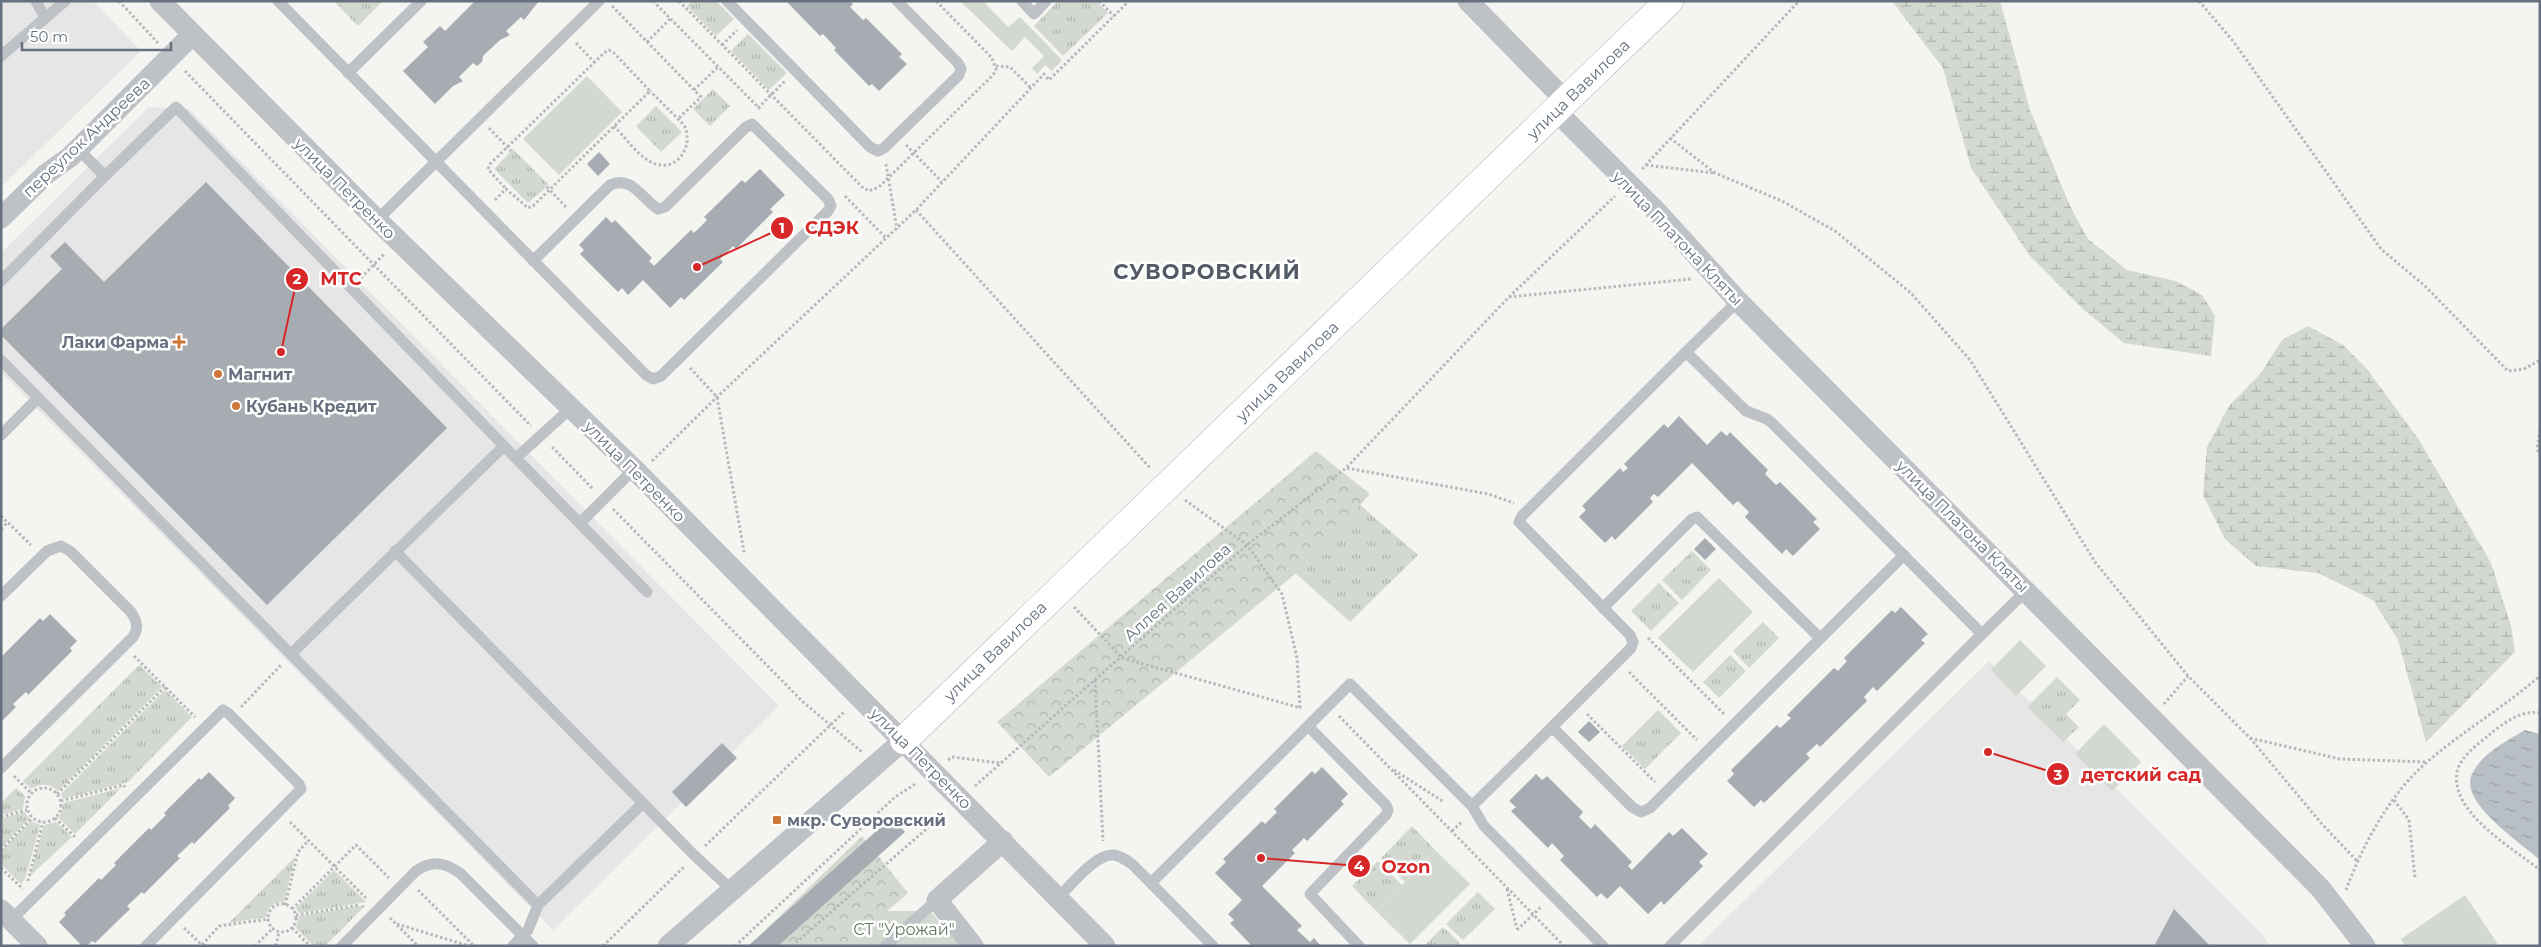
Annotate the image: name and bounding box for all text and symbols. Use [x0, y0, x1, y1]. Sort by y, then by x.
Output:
scale bar [22, 20, 171, 52]
text: 50 m [30, 27, 68, 46]
street label: улица Вавилова [1522, 35, 1634, 144]
street label: переулок Андреева [19, 74, 154, 201]
street label: улица Петренко [289, 133, 399, 243]
street label: улица Платона Кляты [1608, 167, 1747, 309]
callout: СДЭК [770, 211, 869, 244]
text: СДЭК [805, 217, 860, 239]
text: 1 [779, 218, 785, 237]
district label: СУВОРОВСКИЙ [1113, 259, 1301, 284]
callout: МТС [285, 262, 371, 295]
text: МТС [320, 268, 362, 290]
text: 2 [293, 269, 302, 288]
street label: улица Вавилова [1231, 317, 1343, 426]
place label: Лаки Фарма [62, 333, 169, 352]
marker: Лаки Фарма [173, 336, 185, 348]
place label: Магнит [228, 365, 293, 384]
marker: Магнит [212, 368, 224, 380]
place label: Кубань Кредит [246, 397, 377, 416]
marker: Кубань Кредит [230, 400, 242, 412]
street label: улица Петренко [579, 416, 689, 526]
street label: улица Платона Кляты [1892, 455, 2033, 597]
street label: Аллея Вавилова [1120, 539, 1235, 645]
street label: улица Вавилова [939, 597, 1051, 706]
street label: улица Петренко [865, 703, 975, 813]
callout: детский сад [2046, 758, 2211, 791]
text: детский сад [2081, 764, 2201, 786]
text: 3 [2053, 765, 2063, 784]
place label: мкр. Суворовский [787, 811, 946, 830]
marker: мкр. Суворовский [771, 814, 783, 826]
callout: Ozon [1347, 850, 1441, 883]
text: 4 [1354, 856, 1365, 875]
text: Ozon [1381, 856, 1431, 878]
park label: СТ "Урожай" [853, 920, 955, 939]

